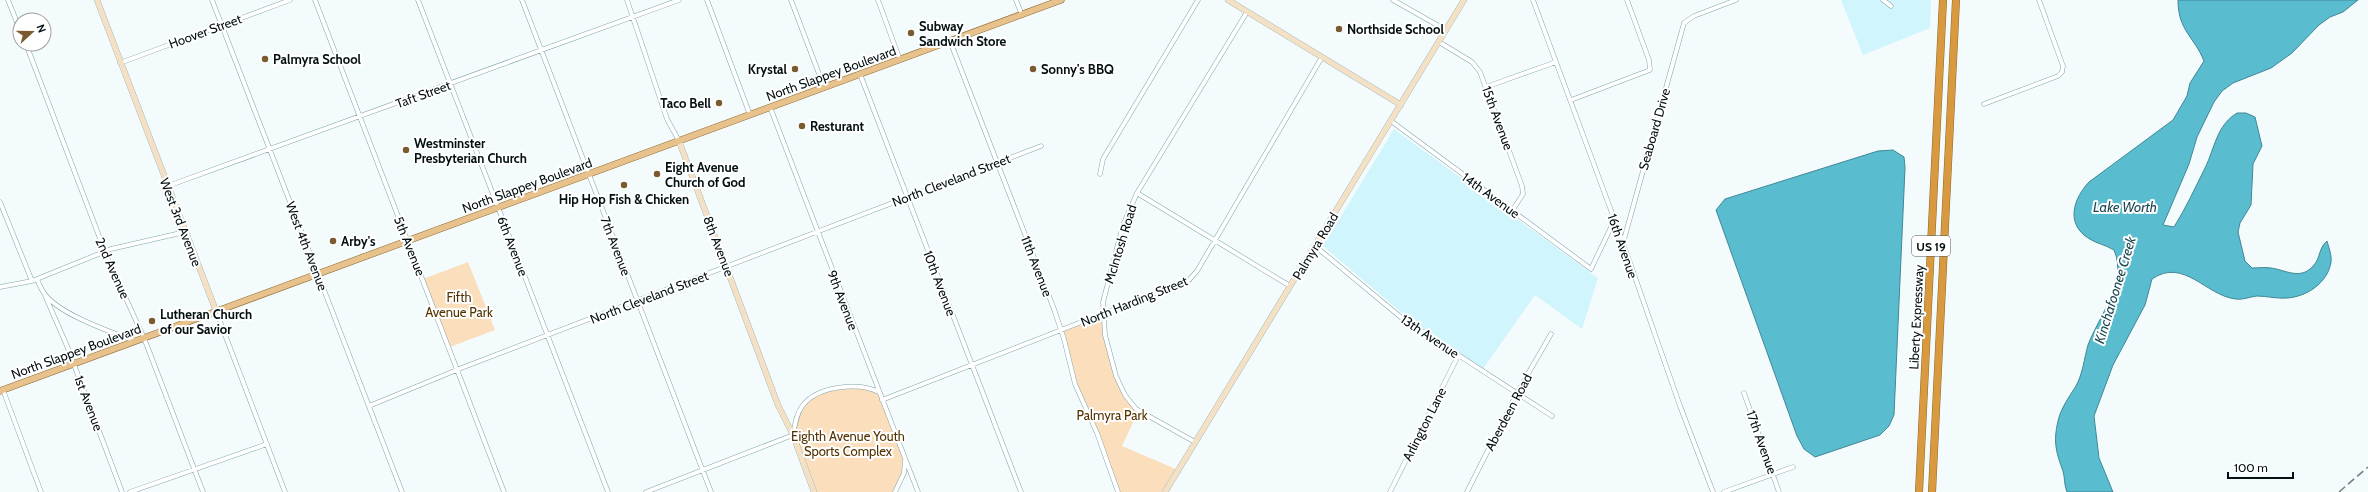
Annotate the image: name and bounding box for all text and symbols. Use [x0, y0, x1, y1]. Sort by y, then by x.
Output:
street label: Hoover Street [166, 10, 244, 52]
north arrow [12, 12, 52, 52]
place label: Subway Sandwich Store [919, 18, 1007, 49]
place label: Northside School [1347, 21, 1444, 37]
text: N [33, 22, 49, 35]
marker: Northside School [1334, 24, 1344, 34]
marker: Subway Sandwich Store [906, 28, 916, 38]
street label: North Slappey Boulevard [764, 42, 898, 104]
place label: Palmyra School [273, 51, 362, 67]
marker: Palmyra School [260, 54, 270, 64]
place label: Krystal [748, 61, 788, 77]
place label: Sonny's BBQ [1041, 61, 1114, 77]
marker: Krystal [790, 64, 800, 74]
marker: Sonny's BBQ [1028, 64, 1038, 74]
street label: Taft Street [393, 76, 453, 111]
street label: 15th Avenue [1479, 84, 1517, 152]
street label: Seaboard Drive [1635, 86, 1673, 172]
place label: Taco Bell [660, 95, 712, 111]
marker: Taco Bell [714, 98, 724, 108]
place label: Resturant [810, 118, 865, 134]
marker: Resturant [797, 121, 807, 131]
place label: Westminster Presbyterian Church [414, 135, 527, 166]
marker: Westminster Presbyterian Church [401, 145, 411, 155]
street label: North Cleveland Street [890, 150, 1013, 210]
street label: North Slappey Boulevard [460, 154, 594, 216]
place label: Eight Avenue Church of God [665, 159, 745, 190]
marker: Eight Avenue Church of God [652, 169, 662, 179]
street label: 14th Avenue [1459, 169, 1523, 221]
street label: West 3rd Avenue [157, 175, 205, 269]
marker: Hip Hop Fish & Chicken [619, 180, 629, 190]
place label: Hip Hop Fish & Chicken [559, 191, 689, 207]
water label: Lake Worth [2093, 198, 2157, 216]
street label: West 4th Avenue [283, 199, 331, 293]
street label: McIntosh Road [1100, 203, 1140, 285]
street label: Palmyra Road [1289, 209, 1341, 283]
street label: 16th Avenue [1604, 212, 1642, 281]
street label: 5th Avenue [391, 214, 429, 278]
street label: 6th Avenue [494, 214, 532, 279]
street label: 7th Avenue [597, 214, 635, 278]
street label: 8th Avenue [700, 214, 738, 279]
place label: Arby's [341, 233, 376, 249]
street label: 11th Avenue [1018, 233, 1056, 299]
water label: Kinchafoonee Creek [2090, 233, 2140, 346]
street label: 2nd Avenue [92, 235, 134, 301]
marker: Arby's [328, 236, 338, 246]
road number: US 19 [1912, 236, 1950, 256]
street label: 10th Avenue [920, 248, 960, 318]
street label: Liberty Expressway [1905, 264, 1927, 370]
street label: North Cleveland Street [588, 267, 711, 327]
street label: 9th Avenue [824, 268, 862, 333]
street label: North Harding Street [1078, 272, 1190, 330]
park label: Fifth Avenue Park [425, 289, 493, 320]
place label: Lutheran Church of our Savior [160, 306, 252, 337]
street label: 13th Avenue [1398, 311, 1462, 362]
marker: Lutheran Church of our Savior [147, 316, 157, 326]
street label: North Slappey Boulevard [9, 320, 143, 382]
street label: Aberdeen Road [1481, 371, 1535, 453]
street label: 1st Avenue [71, 373, 107, 433]
street label: Arlington Lane [1399, 384, 1449, 463]
park label: Palmyra Park [1077, 407, 1148, 423]
street label: 17th Avenue [1743, 408, 1781, 476]
park label: Eighth Avenue Youth Sports Complex [791, 428, 905, 459]
scale bar [2228, 454, 2293, 480]
text: 100 m [2234, 460, 2268, 475]

